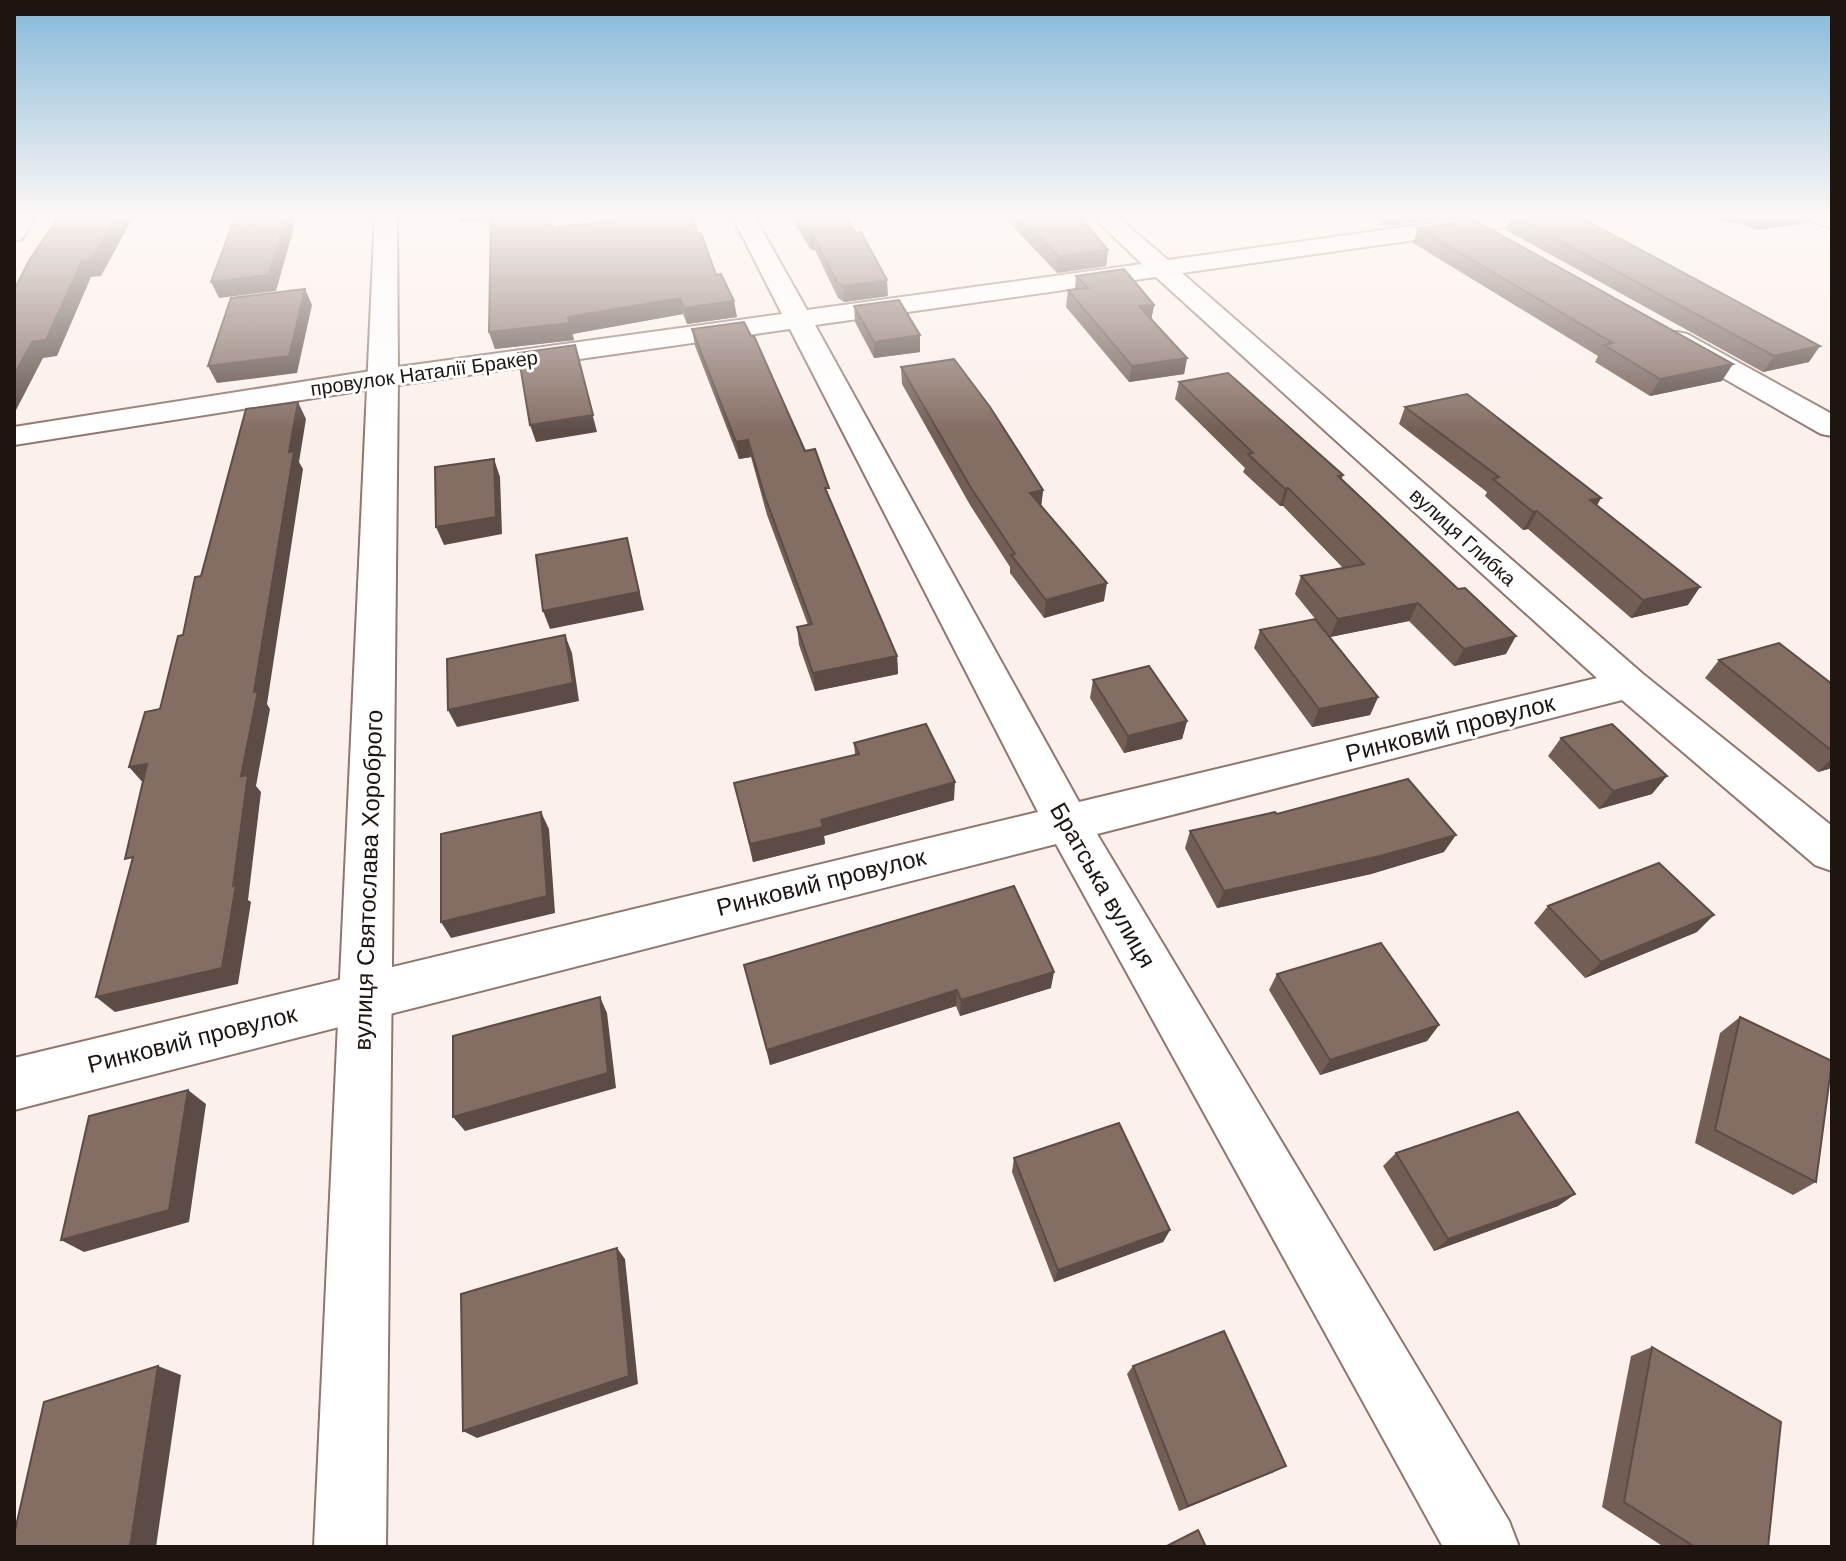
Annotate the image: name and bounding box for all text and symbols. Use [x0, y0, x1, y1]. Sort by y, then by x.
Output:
street label: провулок Наталії Бракер [309, 346, 539, 400]
street label: вулиця Глибка [1406, 484, 1521, 591]
street label: Ринковий провулок [1343, 689, 1558, 767]
street label: вулиця Святослава Хороброго [349, 709, 387, 1051]
street label: Братська вулиця [1045, 798, 1161, 972]
street label: Ринковий провулок [714, 843, 929, 921]
street label: Ринковий провулок [85, 1000, 300, 1078]

